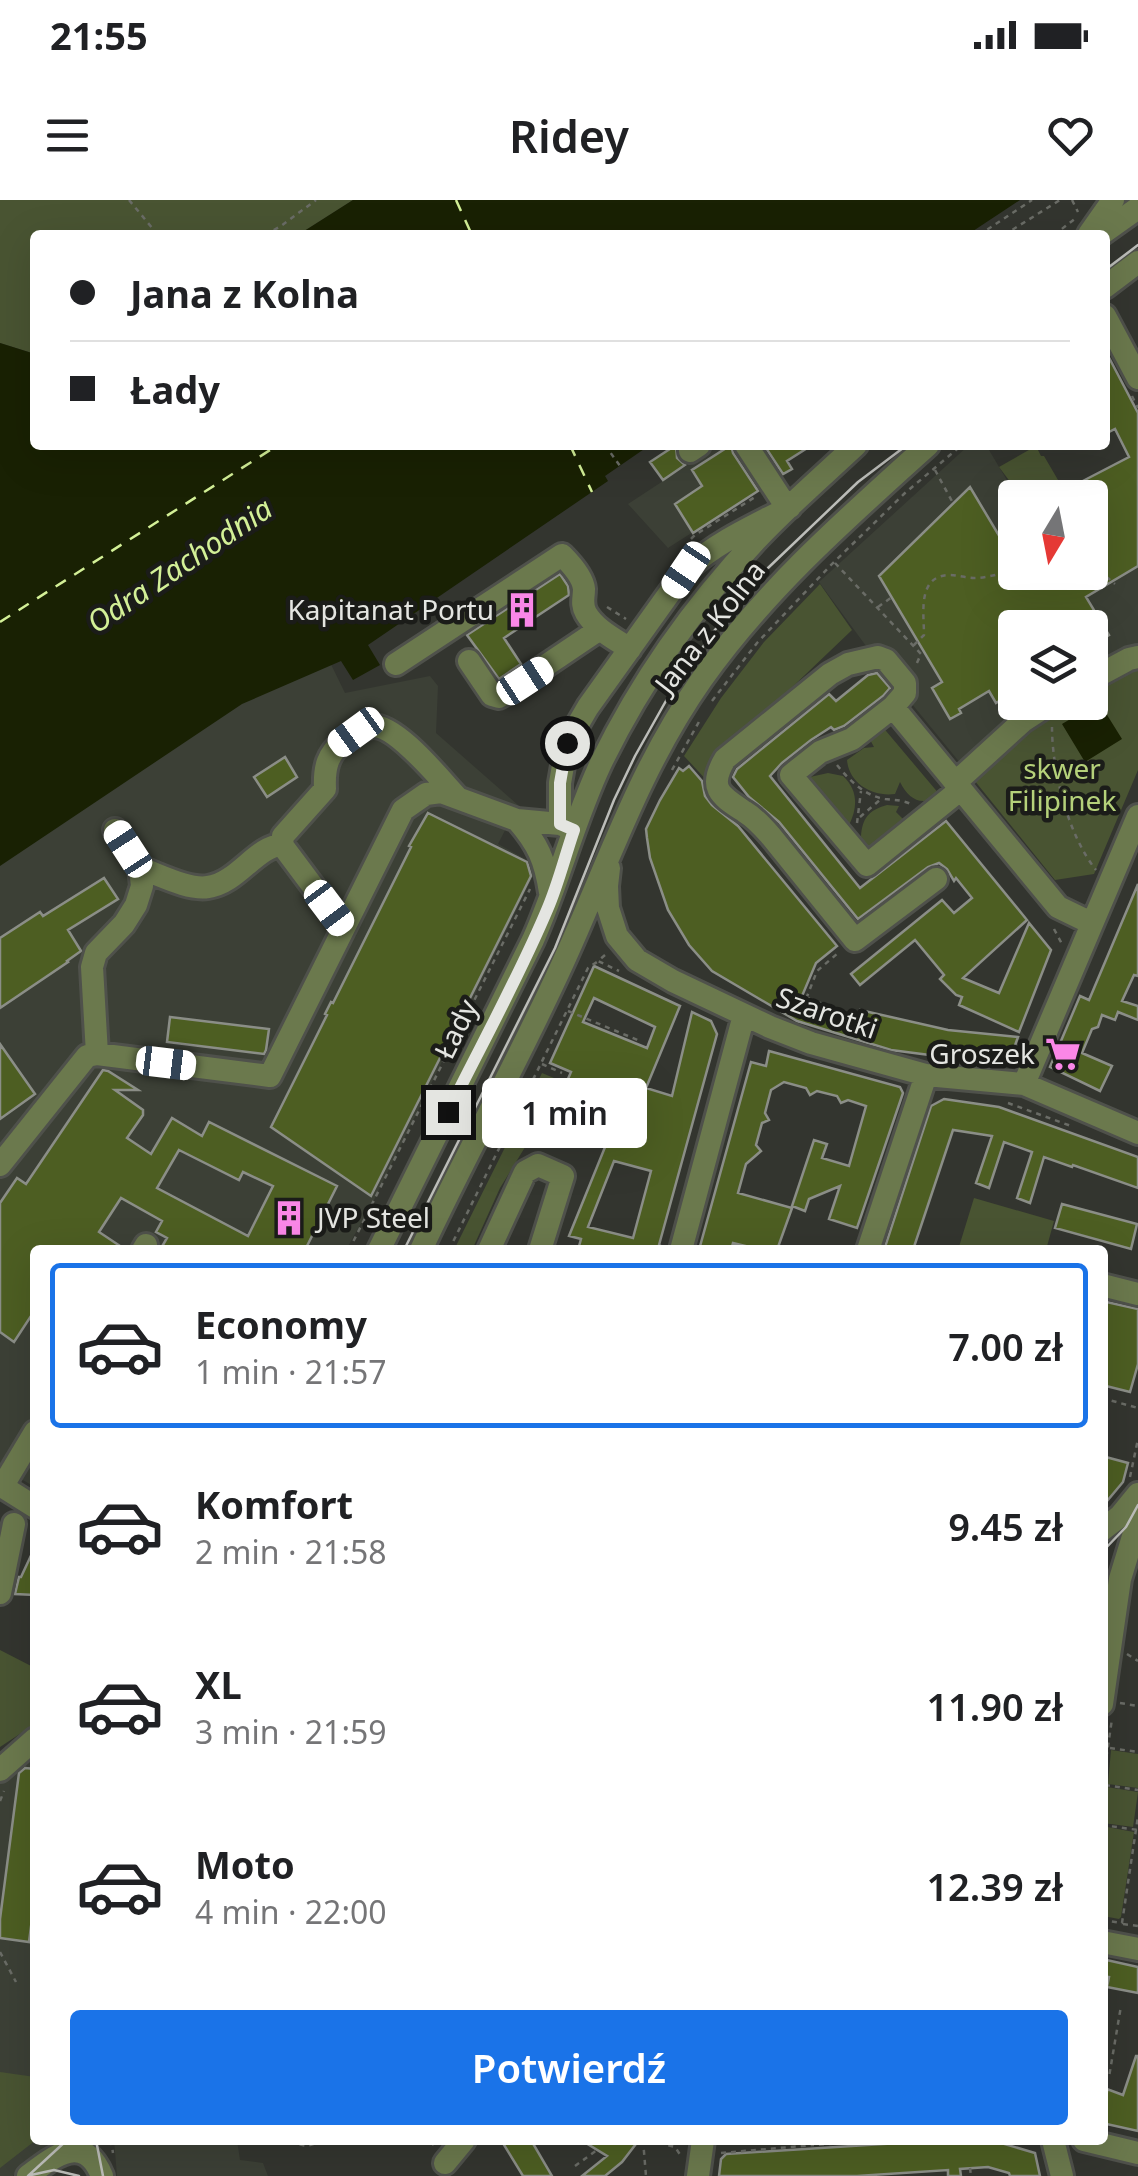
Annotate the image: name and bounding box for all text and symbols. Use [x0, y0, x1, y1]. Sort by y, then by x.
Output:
text: 21:55 [50, 9, 148, 61]
text: Ridey [509, 105, 629, 166]
icon: menu [40, 108, 95, 163]
icon: heart [1043, 108, 1098, 163]
text: Jana z Kolna [130, 267, 359, 319]
text: Łady [130, 363, 220, 415]
north arrow [998, 480, 1108, 590]
map controls [998, 480, 1108, 720]
water label: Odra Zachodnia [78, 487, 280, 642]
car [657, 537, 715, 603]
street label: Jana z Kolna [644, 552, 773, 703]
place label: Kapitanat Portu [287, 590, 494, 628]
building icon: Kapitanat Portu [503, 591, 541, 629]
button: layers [998, 610, 1108, 720]
car [492, 652, 558, 710]
car [323, 702, 389, 762]
route start [545, 721, 590, 766]
park label: skwer Filipinek [1008, 749, 1116, 819]
car [99, 816, 157, 882]
car [299, 875, 359, 941]
street label: Szarotki [772, 977, 883, 1047]
street label: Łady [424, 992, 486, 1065]
place label: Groszek [929, 1034, 1035, 1072]
supermarket icon: Groszek [1044, 1035, 1082, 1073]
car [134, 1044, 198, 1082]
callout: 1 min [483, 1077, 648, 1147]
route end [426, 1090, 471, 1135]
text: 1 min [521, 1091, 608, 1134]
place label: JVP Steel [314, 1198, 430, 1236]
building icon: JVP Steel [270, 1199, 308, 1237]
text: Economy [195, 1298, 367, 1350]
icon: car [75, 1301, 165, 1391]
text: 7.00 zł [948, 1320, 1063, 1372]
text: 1 min · 21:57 [195, 1350, 387, 1393]
text: Komfort [195, 1478, 353, 1530]
icon: car [75, 1481, 165, 1571]
text: 9.45 zł [948, 1500, 1063, 1552]
text: 2 min · 21:58 [195, 1530, 387, 1573]
text: XL [195, 1658, 242, 1710]
icon: car [75, 1661, 165, 1751]
text: 11.90 zł [926, 1680, 1063, 1732]
text: 3 min · 21:59 [195, 1710, 387, 1753]
text: Moto [195, 1838, 295, 1890]
icon: car [75, 1841, 165, 1931]
text: 12.39 zł [926, 1860, 1063, 1912]
text: 4 min · 22:00 [195, 1890, 387, 1933]
button: Potwierdź [70, 2010, 1068, 2125]

